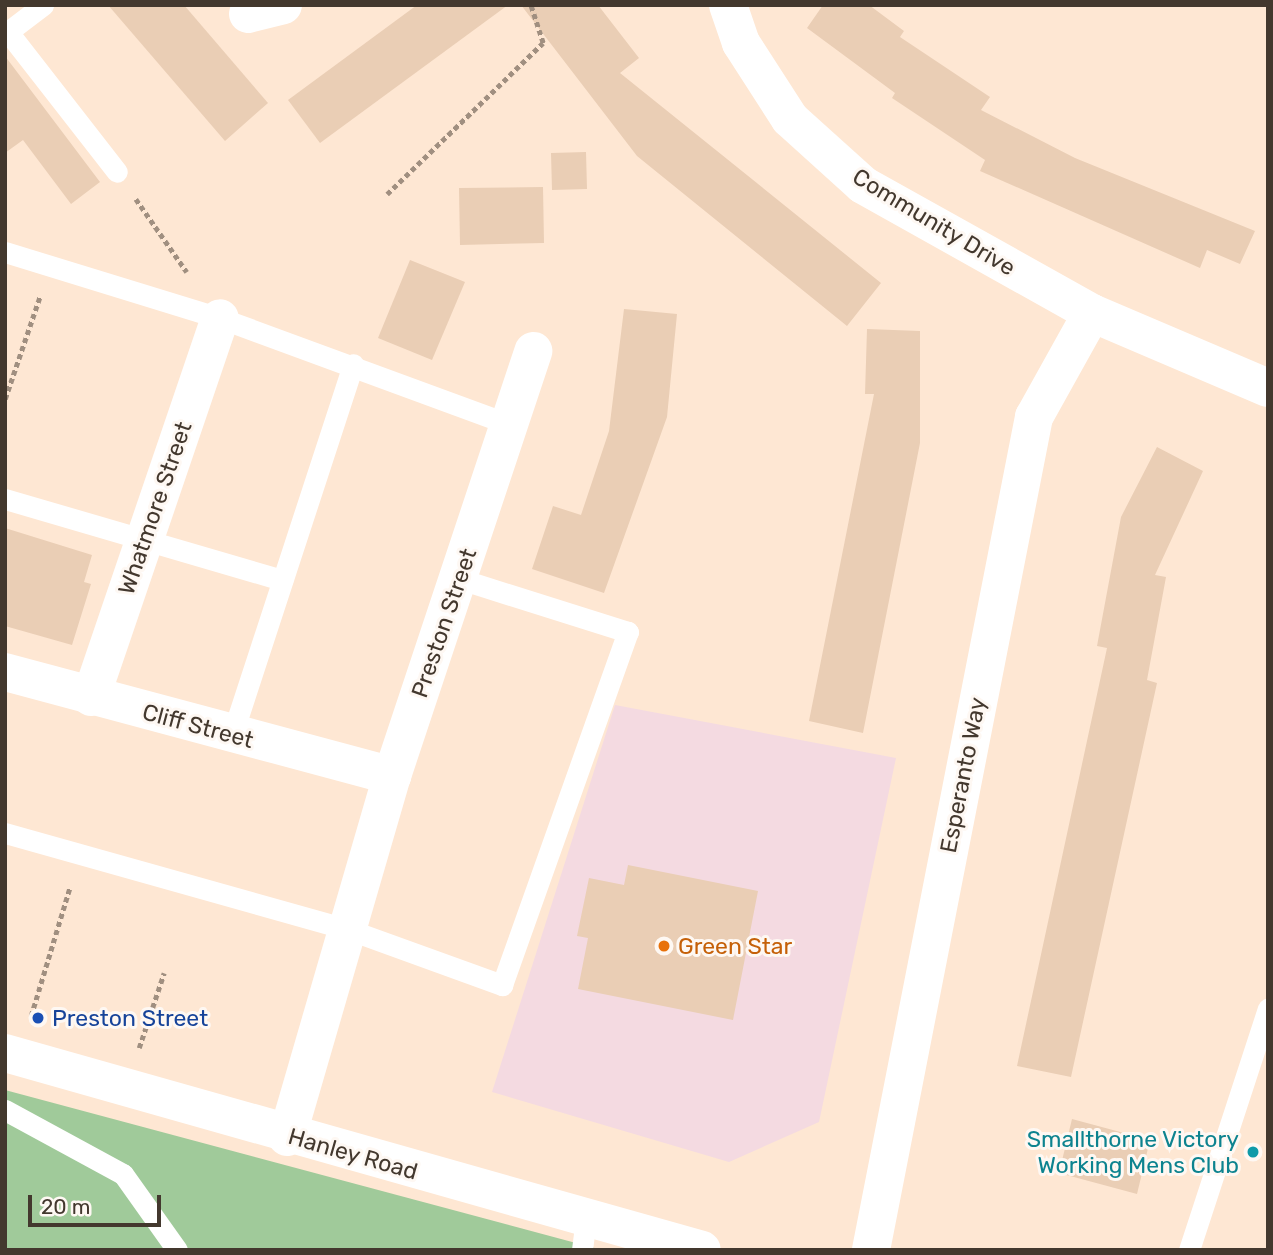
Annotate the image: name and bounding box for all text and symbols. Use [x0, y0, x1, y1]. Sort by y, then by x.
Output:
street label: Community Drive [847, 162, 1021, 282]
street label: Whatmore Street [112, 418, 198, 598]
street label: Preston Street [406, 545, 482, 701]
street label: Esperanto Way [934, 695, 992, 855]
street label: Cliff Street [139, 698, 257, 754]
place label: Green Star [678, 932, 792, 960]
marker: Green Star [656, 938, 672, 954]
place label: Preston Street [52, 1004, 208, 1032]
marker: Preston Street [30, 1010, 46, 1026]
street label: Hanley Road [285, 1122, 421, 1186]
place label: Smallthorne Victory Working Mens Club [1026, 1125, 1239, 1179]
marker: Smallthorne Victory Working Mens Club [1245, 1144, 1261, 1160]
scale bar [32, 1182, 164, 1226]
text: 20 m [41, 1194, 90, 1219]

